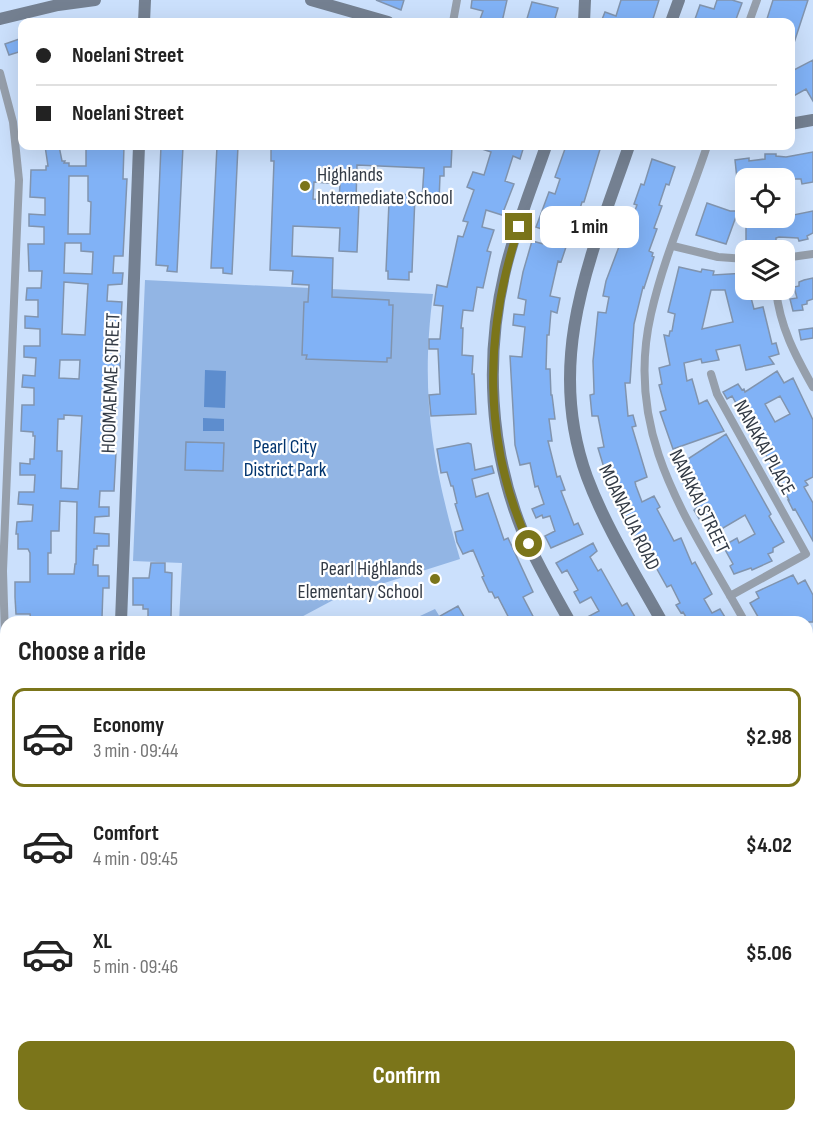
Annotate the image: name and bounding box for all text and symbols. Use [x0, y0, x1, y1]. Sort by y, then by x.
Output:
text: Noelani Street [72, 42, 184, 69]
text: Noelani Street [72, 100, 184, 127]
place label: Highlands Intermediate School [317, 163, 453, 210]
map controls [735, 168, 795, 300]
button: locate [735, 168, 795, 228]
marker: Highlands Intermediate School [298, 179, 312, 193]
callout: 1 min [540, 206, 639, 248]
route end [505, 213, 532, 240]
text: 1 min [571, 215, 608, 239]
button: layers [735, 240, 795, 300]
street label: HOOMAEMAE STREET [97, 312, 125, 454]
street label: NANAKAI PLACE [728, 396, 800, 499]
park label: Pearl City District Park [244, 435, 327, 482]
street label: NANAKAI STREET [664, 445, 735, 557]
street label: MOANALUA ROAD [593, 461, 665, 574]
route start [515, 530, 542, 557]
place label: Pearl Highlands Elementary School [297, 557, 423, 604]
marker: Pearl Highlands Elementary School [428, 572, 442, 586]
text: Choose a ride [18, 636, 146, 668]
icon: car [21, 711, 75, 765]
text: Economy [93, 712, 164, 739]
text: $2.98 [746, 724, 792, 751]
text: 3 min · 09:44 [93, 739, 178, 763]
icon: car [21, 819, 75, 873]
text: Comfort [93, 820, 159, 847]
text: $4.02 [746, 832, 792, 859]
text: 4 min · 09:45 [93, 847, 178, 871]
icon: car [21, 927, 75, 981]
text: XL [93, 928, 112, 955]
text: $5.06 [746, 940, 792, 967]
text: 5 min · 09:46 [93, 955, 178, 979]
button: Confirm [18, 1041, 795, 1110]

